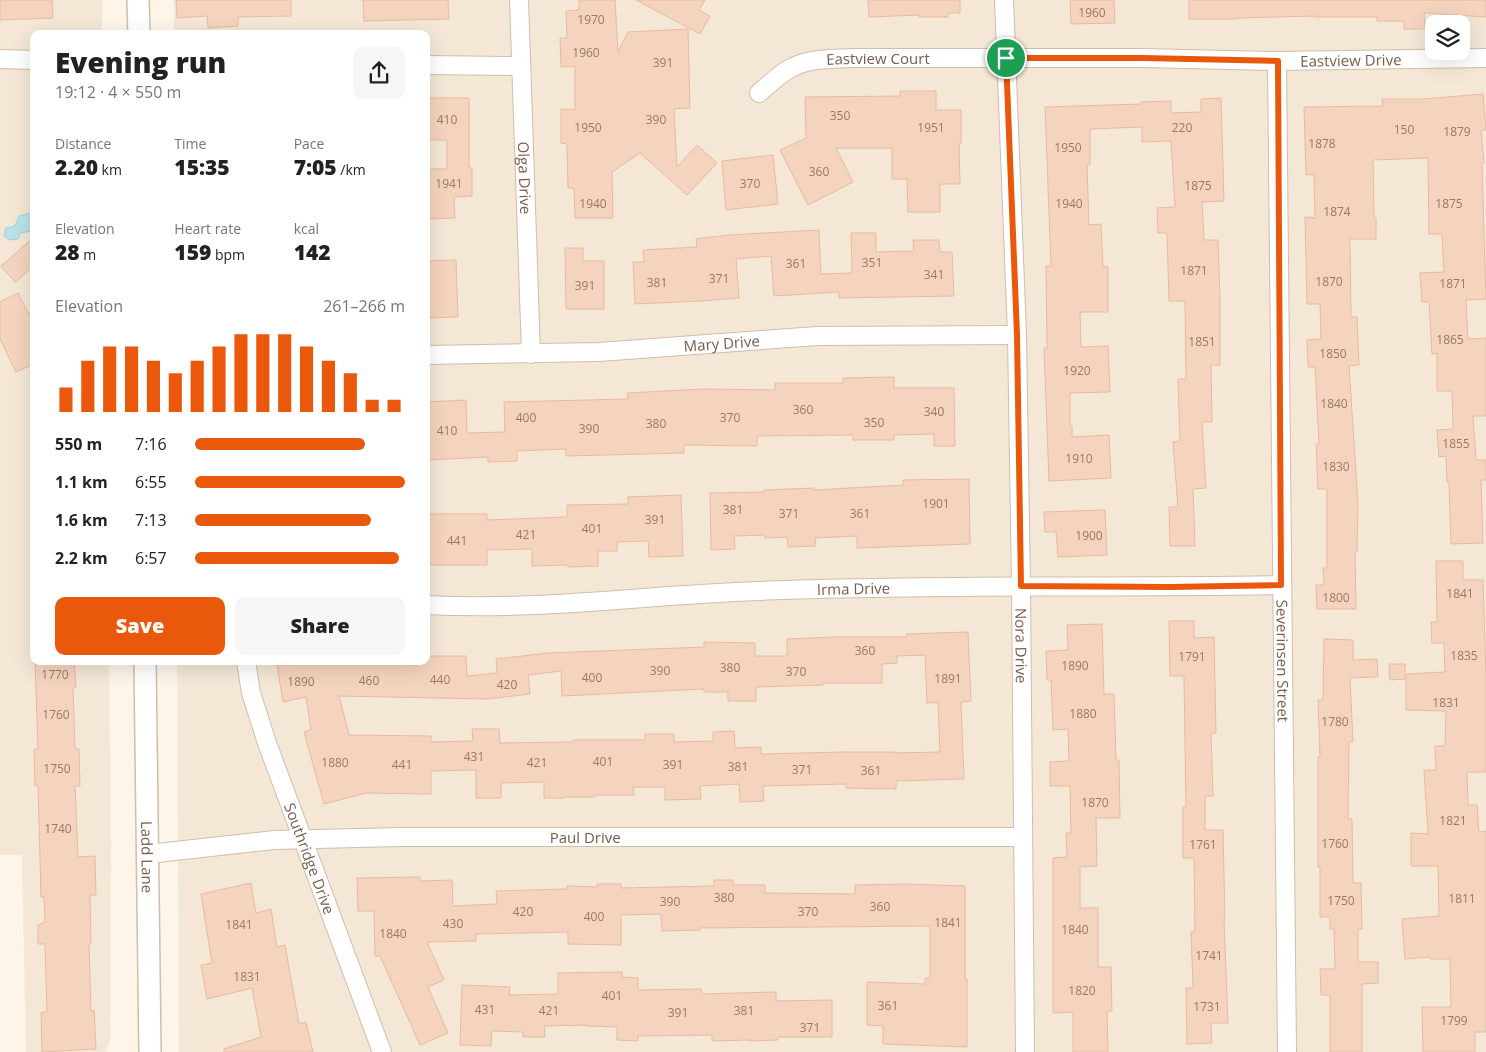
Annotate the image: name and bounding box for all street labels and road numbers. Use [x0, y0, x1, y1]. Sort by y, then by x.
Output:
street label: Eastview Court [826, 48, 930, 69]
street label: Eastview Drive [1300, 49, 1402, 71]
street label: Olga Drive [514, 141, 536, 215]
street label: Mary Drive [683, 330, 760, 356]
street label: Irma Drive [817, 578, 890, 599]
street label: Severinsen Street [1272, 600, 1294, 722]
street label: Nora Drive [1011, 608, 1032, 684]
street label: Southridge Drive [280, 800, 340, 917]
street label: Ladd Lane [137, 821, 158, 893]
street label: Paul Drive [550, 827, 621, 847]

